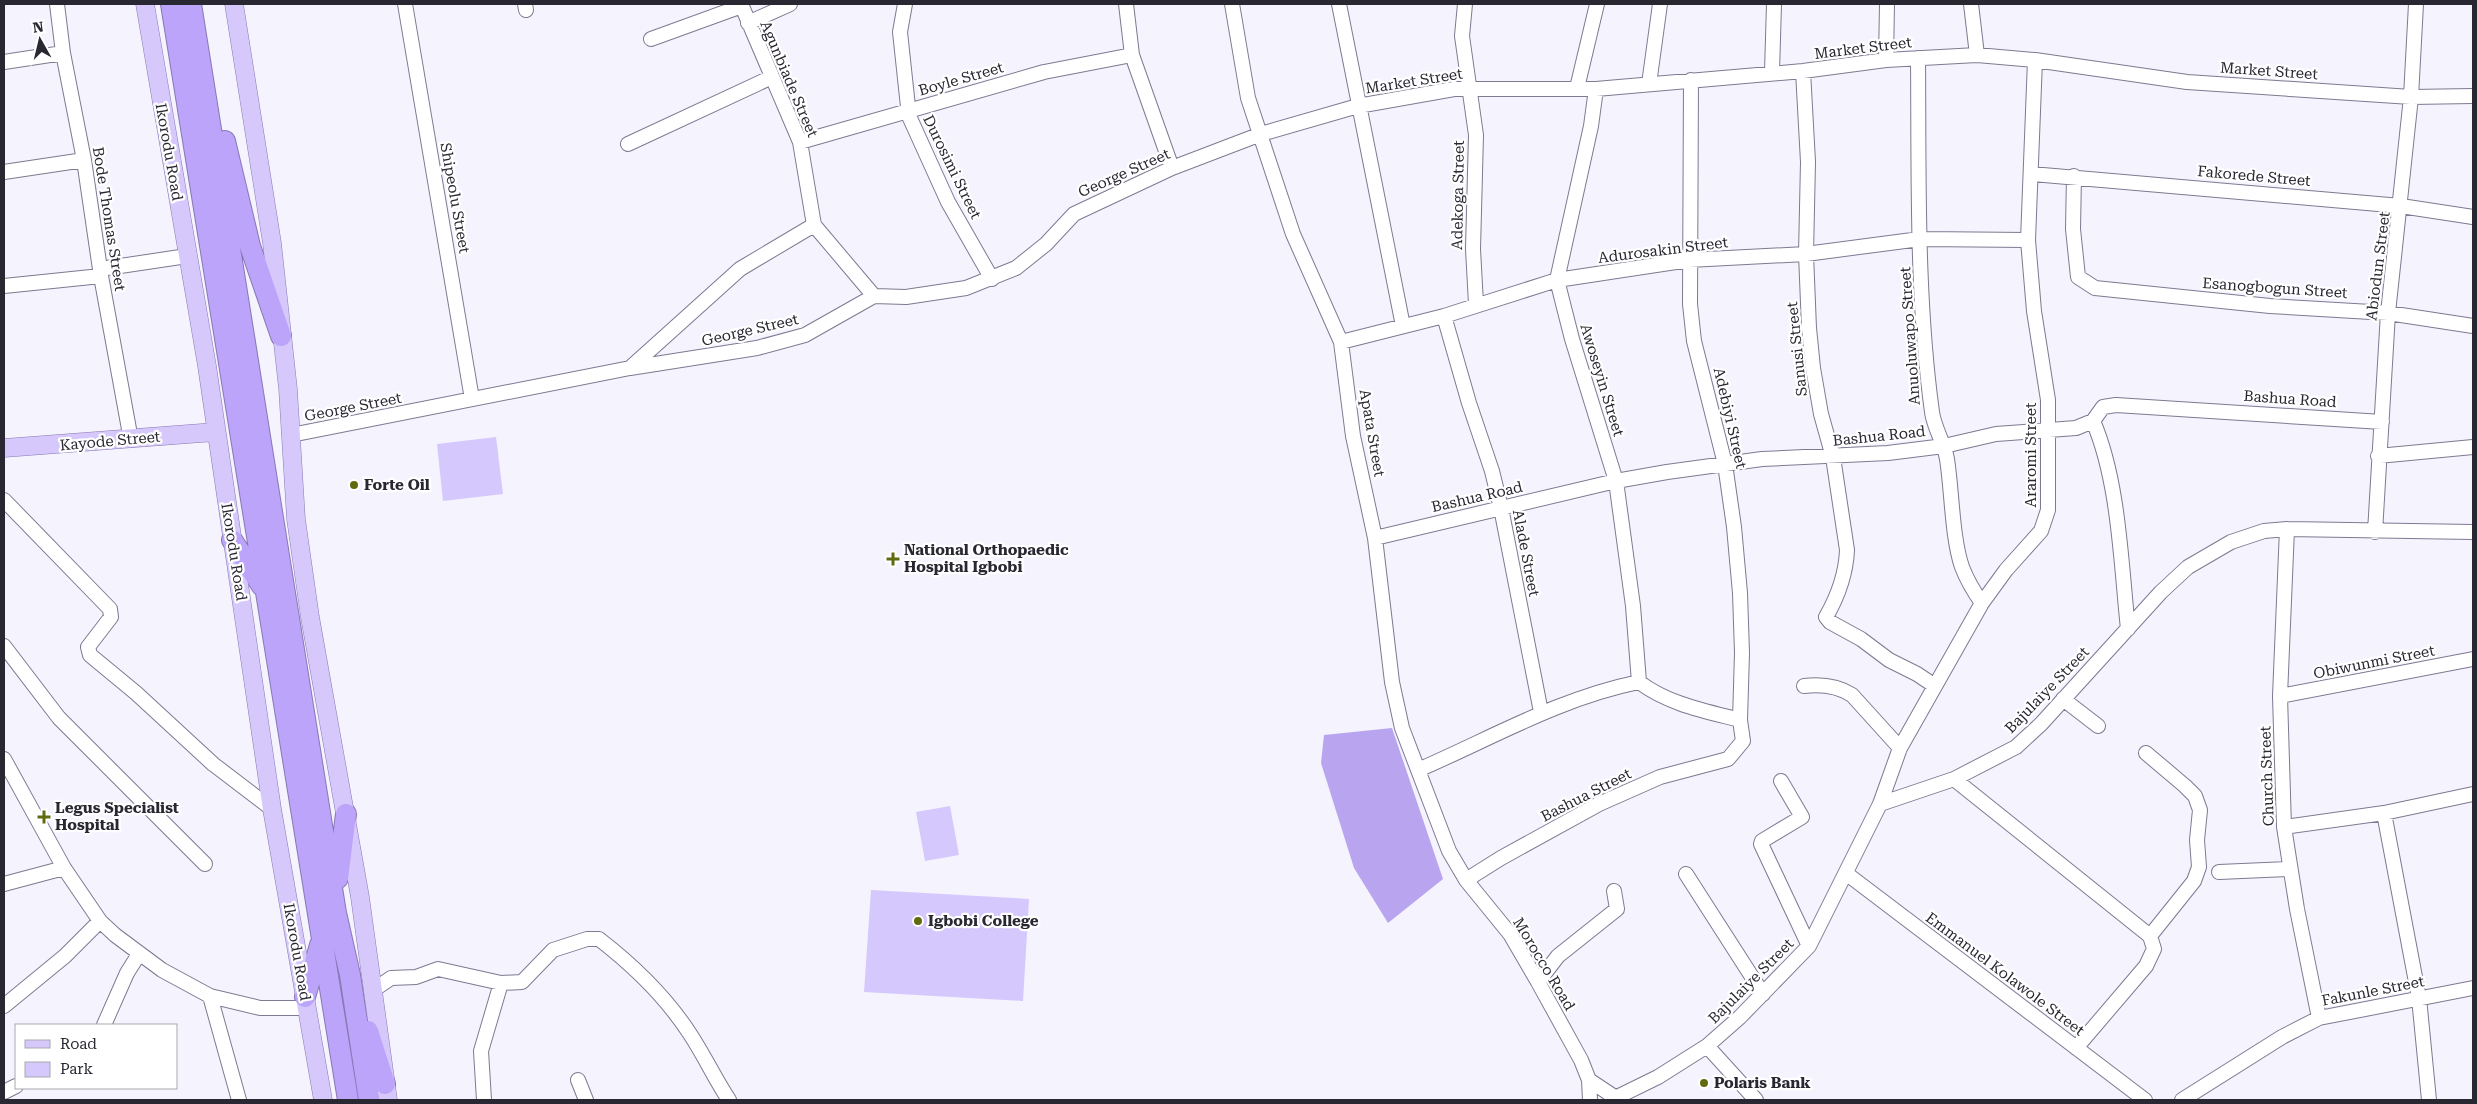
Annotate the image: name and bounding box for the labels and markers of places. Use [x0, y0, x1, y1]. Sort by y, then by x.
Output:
place label: Forte Oil [364, 476, 430, 494]
marker: Forte Oil [348, 479, 360, 491]
place label: National Orthopaedic Hospital Igbobi [904, 541, 1069, 576]
marker: National Orthopaedic Hospital Igbobi [886, 552, 900, 566]
place label: Legus Specialist Hospital [55, 799, 179, 834]
marker: Legus Specialist Hospital [37, 810, 51, 824]
place label: Igbobi College [928, 912, 1039, 930]
marker: Igbobi College [912, 915, 924, 927]
place label: Polaris Bank [1714, 1074, 1811, 1092]
marker: Polaris Bank [1698, 1077, 1710, 1089]

